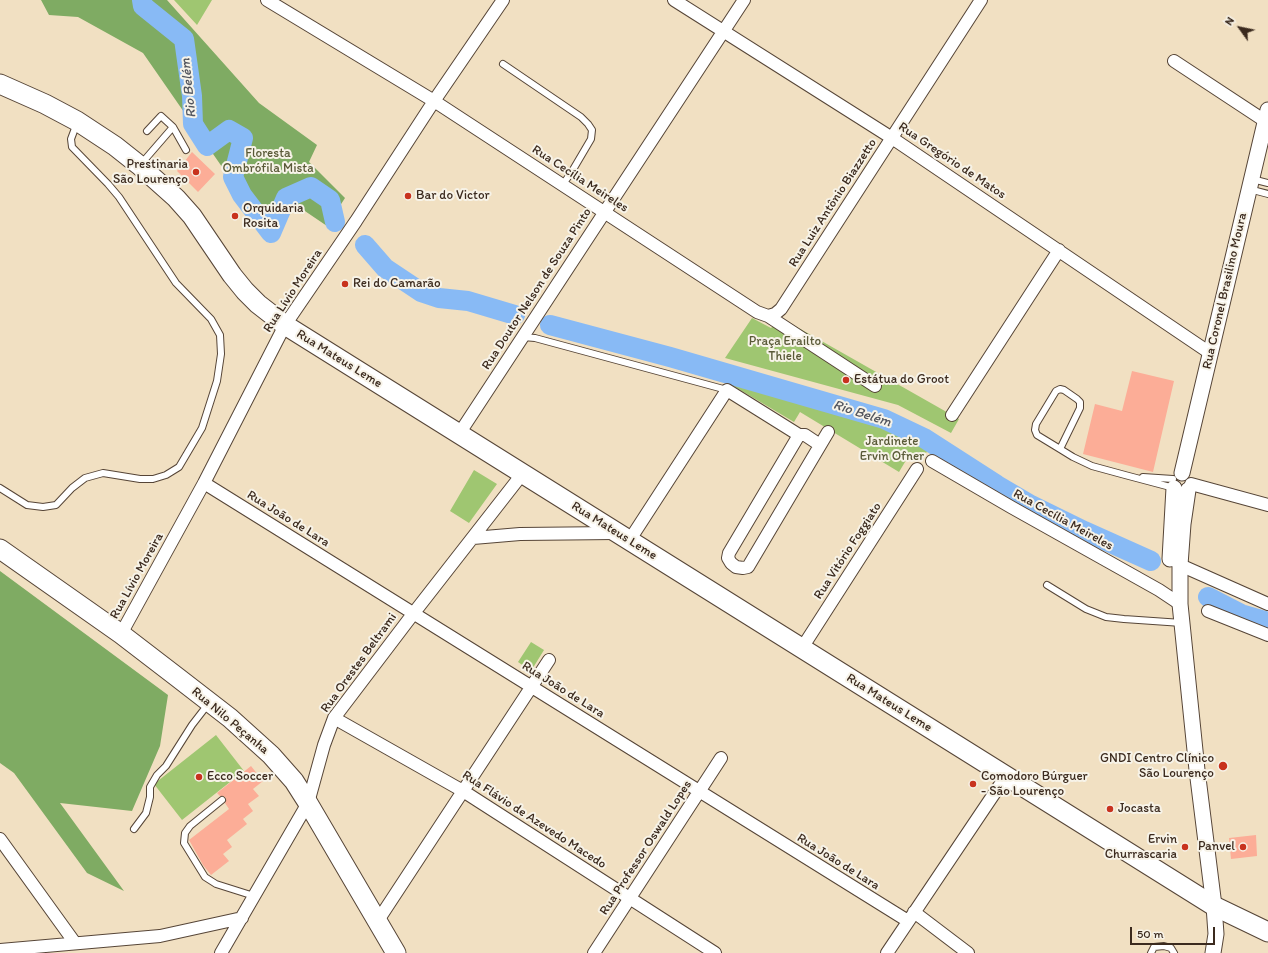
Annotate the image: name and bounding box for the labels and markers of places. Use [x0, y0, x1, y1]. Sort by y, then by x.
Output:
place label: Prestinaria São Lourenço [113, 157, 188, 188]
marker: Prestinaria São Lourenço [191, 167, 201, 177]
place label: Bar do Victor [416, 188, 490, 204]
marker: Bar do Victor [403, 191, 413, 201]
place label: Orquidaria Rosita [243, 201, 303, 232]
marker: Orquidaria Rosita [230, 211, 240, 221]
place label: Rei do Camarão [353, 276, 441, 292]
marker: Rei do Camarão [340, 279, 350, 289]
place label: Estátua do Groot [854, 372, 949, 388]
marker: Estátua do Groot [841, 375, 851, 385]
place label: GNDI Centro Clínico São Lourenço [1100, 751, 1214, 782]
marker: GNDI Centro Clínico São Lourenço [1217, 760, 1229, 772]
place label: Ecco Soccer [207, 769, 273, 785]
place label: Comodoro Búrguer - São Lourenço [981, 769, 1088, 800]
marker: Ecco Soccer [194, 772, 204, 782]
marker: Comodoro Búrguer - São Lourenço [968, 779, 978, 789]
place label: Jocasta [1118, 801, 1161, 817]
marker: Jocasta [1105, 804, 1115, 814]
place label: Ervin Churrascaria [1105, 832, 1177, 863]
place label: Panvel [1198, 839, 1235, 855]
marker: Ervin Churrascaria [1180, 842, 1190, 852]
marker: Panvel [1238, 842, 1248, 852]

